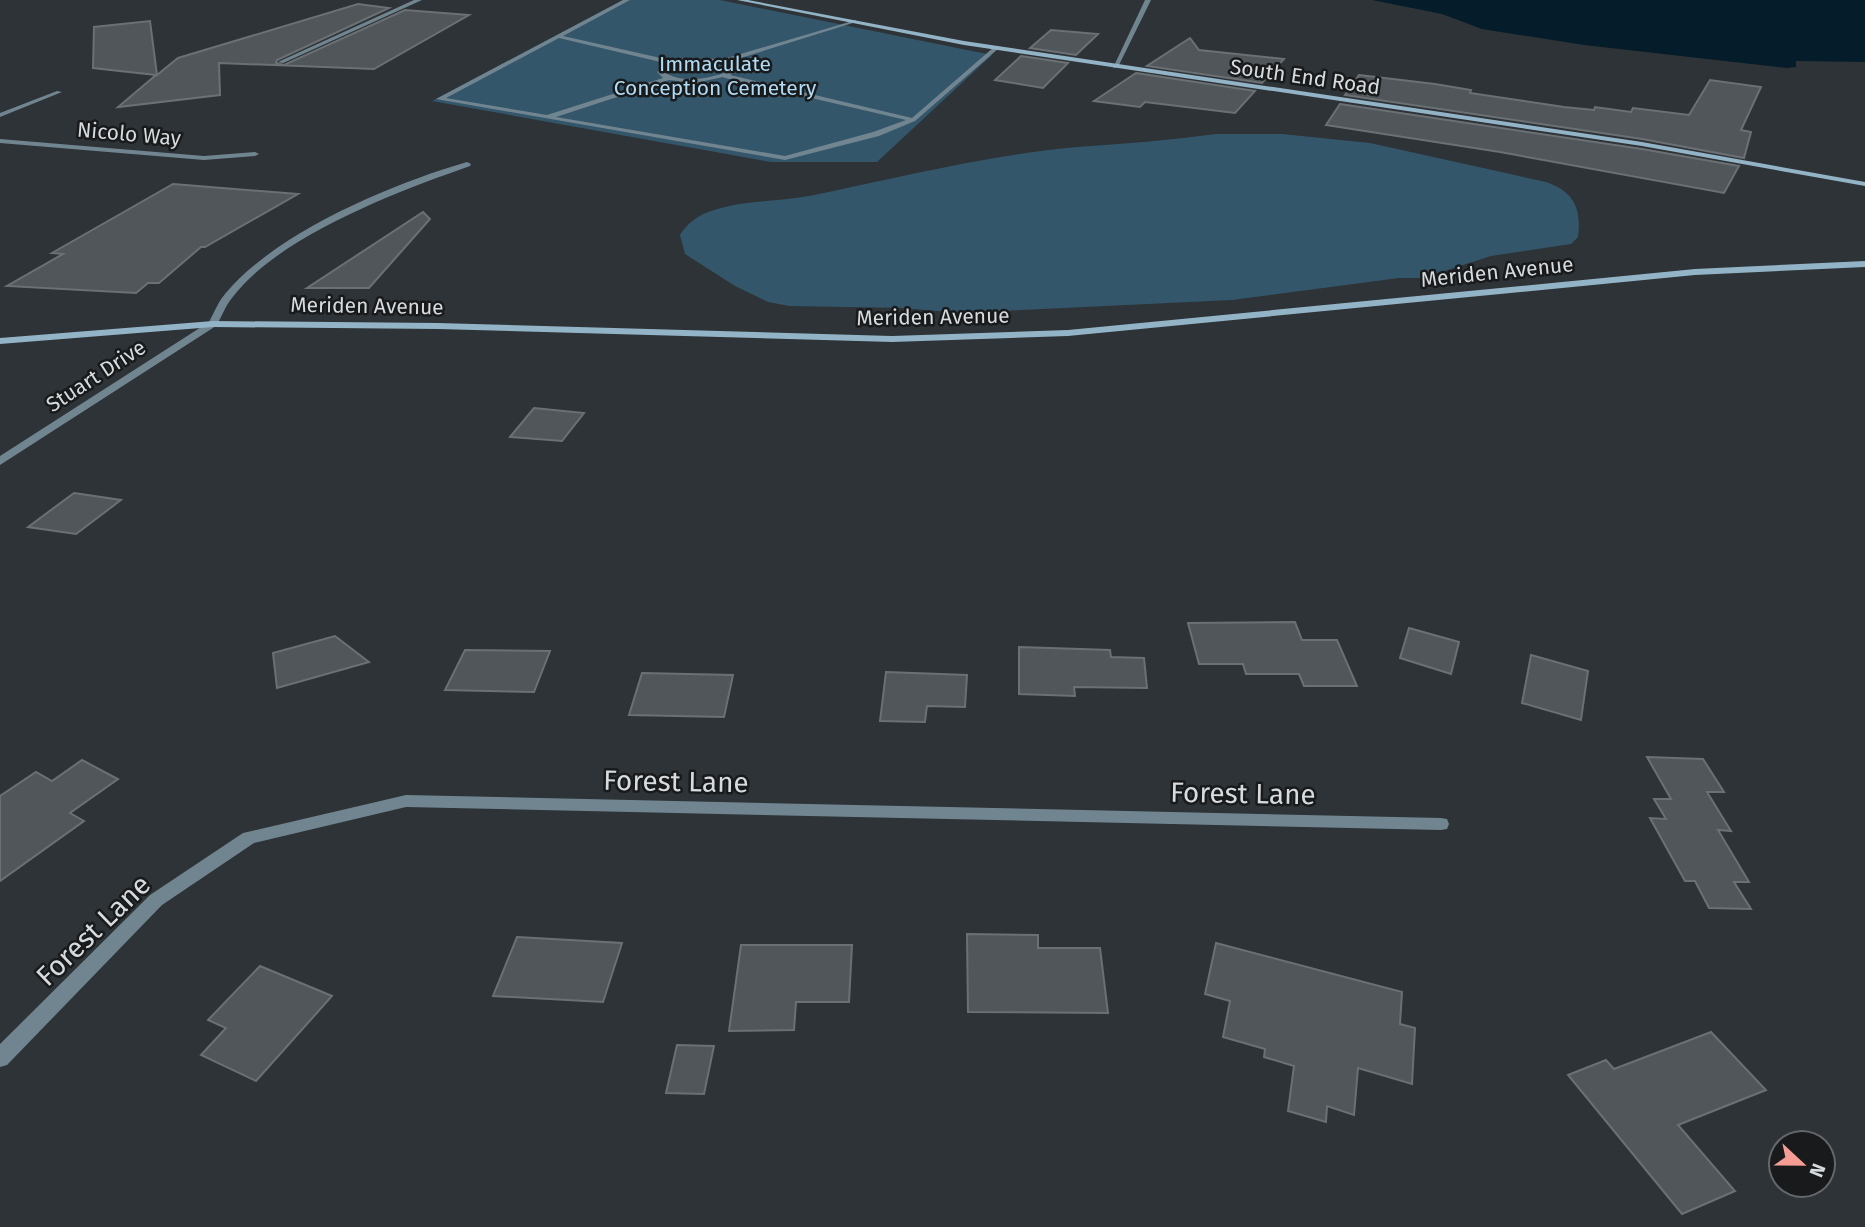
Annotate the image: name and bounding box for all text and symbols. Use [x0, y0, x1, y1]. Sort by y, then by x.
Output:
park label: Immaculate Conception Cemetery [614, 51, 817, 101]
street label: South End Road [1228, 54, 1382, 100]
street label: Nicolo Way [76, 117, 183, 152]
street label: Meriden Avenue [1419, 251, 1575, 293]
street label: Meriden Avenue [290, 292, 444, 320]
street label: Meriden Avenue [856, 303, 1010, 331]
street label: Stuart Drive [41, 334, 151, 418]
street label: Forest Lane [603, 764, 749, 799]
street label: Forest Lane [1170, 776, 1316, 811]
street label: Forest Lane [30, 868, 157, 993]
north arrow [1767, 1129, 1837, 1199]
text: N [1804, 1160, 1830, 1180]

